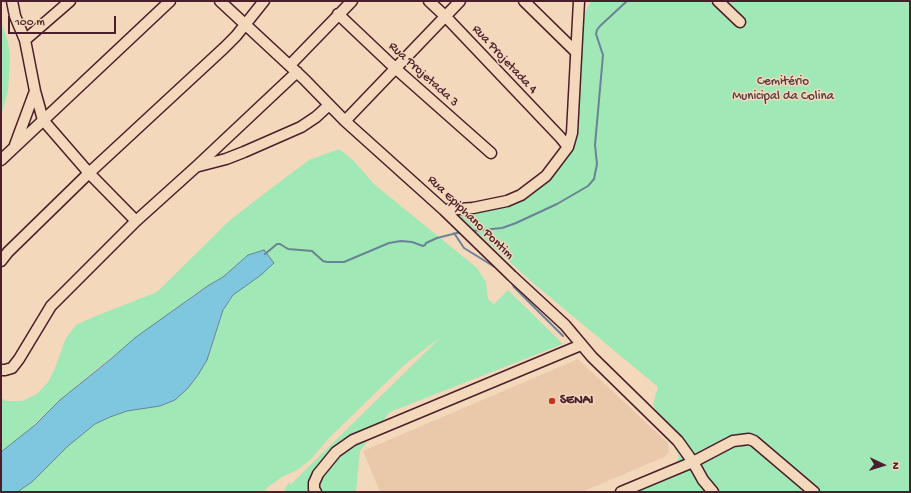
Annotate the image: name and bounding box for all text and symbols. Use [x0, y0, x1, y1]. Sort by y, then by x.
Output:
scale bar [10, 8, 118, 34]
text: 100 m [15, 16, 45, 30]
street label: Rua Projetada 4 [468, 22, 540, 98]
street label: Rua Projetada 3 [385, 39, 461, 111]
park label: Cemitério Municipal da Colina [732, 74, 834, 105]
street label: Rua Epiphano Pontim [423, 173, 517, 263]
place label: SENAI [560, 393, 593, 409]
marker: SENAI [547, 396, 557, 406]
north arrow [863, 445, 903, 485]
text: N [889, 462, 901, 470]

